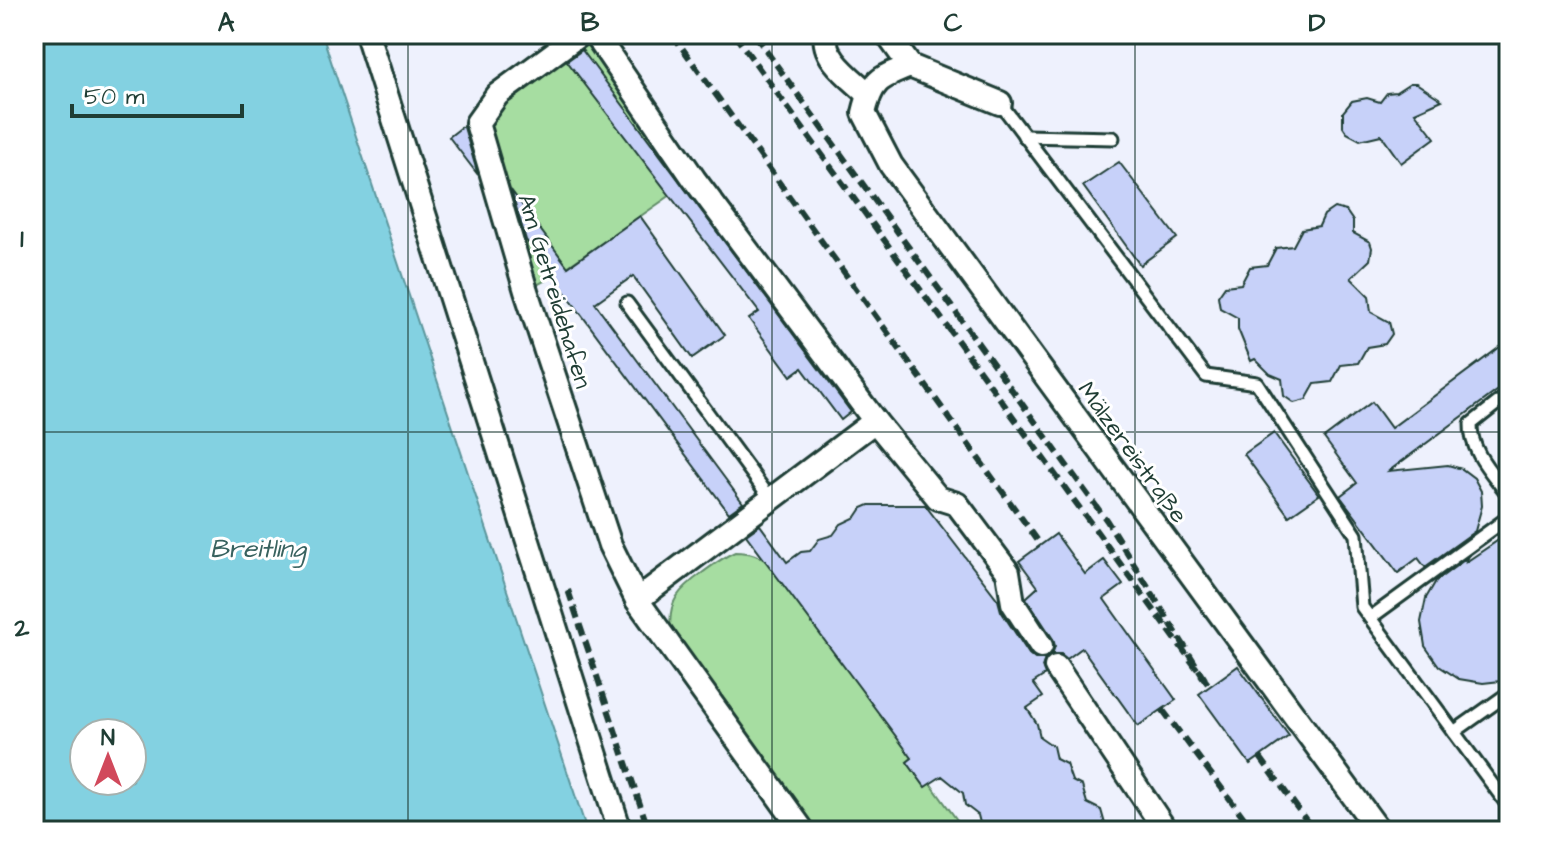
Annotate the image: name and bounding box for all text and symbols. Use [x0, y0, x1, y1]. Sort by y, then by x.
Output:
text: A [218, 5, 235, 41]
text: B [581, 5, 600, 41]
text: C [944, 5, 963, 41]
text: D [1309, 5, 1326, 41]
scale bar [72, 68, 242, 118]
text: 50 m [84, 80, 145, 114]
street label: Am Getreidehafen [508, 190, 600, 393]
text: 1 [20, 221, 24, 257]
street label: Mälzereistraße [1069, 375, 1195, 530]
water label: Breitling [210, 531, 307, 568]
text: 2 [14, 610, 30, 646]
north arrow [68, 717, 148, 797]
text: N [101, 723, 115, 754]

